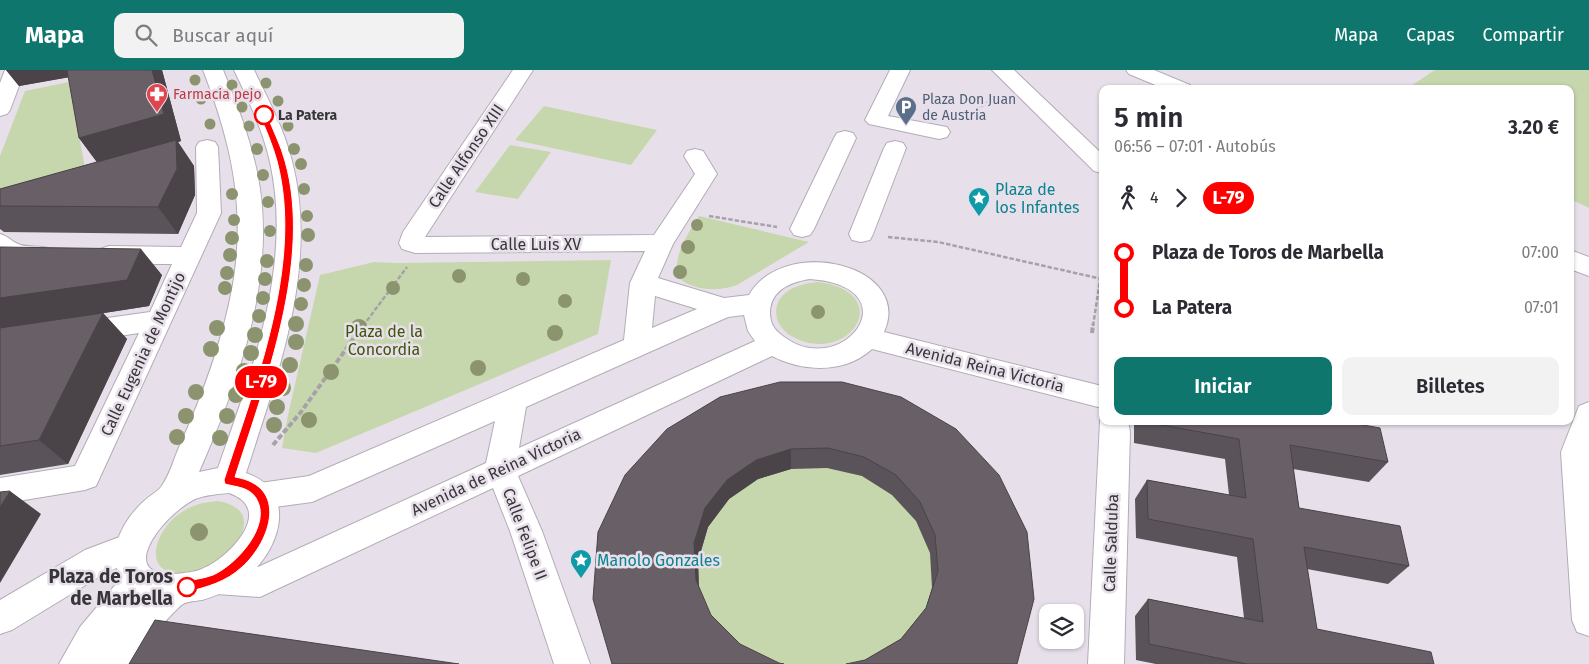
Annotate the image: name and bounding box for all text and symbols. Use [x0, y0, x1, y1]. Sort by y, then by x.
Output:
search box [114, 13, 464, 58]
text: Mapa [25, 21, 84, 49]
icon: search [132, 21, 160, 49]
text: Buscar aquí [172, 24, 273, 47]
text: Mapa [1334, 24, 1378, 46]
text: Capas [1406, 24, 1455, 46]
text: Compartir [1483, 24, 1564, 46]
pharmacy icon: Farmacia pejo [145, 82, 169, 113]
place label: Farmacia pejo [173, 86, 262, 103]
place label: Plaza Don Juan de Austria [922, 91, 1016, 124]
parking icon: Plaza Don Juan de Austria [894, 95, 918, 126]
street label: Calle Alfonso XIII [424, 100, 508, 212]
text: 5 min [1114, 101, 1183, 134]
marker: La Patera [254, 105, 274, 125]
place label: La Patera [278, 107, 337, 124]
text: 3.20 € [1508, 116, 1559, 139]
text: 06:56 – 07:01 · Autobús [1114, 137, 1276, 156]
place label: Plaza de los Infantes [995, 180, 1080, 217]
icon: walk [1114, 184, 1142, 212]
icon: forward [1167, 184, 1195, 212]
place icon: Plaza de los Infantes [967, 186, 991, 217]
text: L-79 [1213, 187, 1244, 209]
text: 4 [1150, 188, 1159, 207]
street label: Calle Luis XV [491, 235, 581, 254]
text: Plaza de Toros de Marbella [1152, 241, 1384, 264]
text: 07:00 [1522, 243, 1559, 262]
street label: Calle Eugenia de Montijo [97, 269, 189, 439]
text: La Patera [1152, 296, 1232, 319]
text: 07:01 [1524, 298, 1559, 317]
park label: Plaza de la Concordia [345, 322, 423, 359]
street label: Avenida Reina Victoria [904, 338, 1066, 396]
button: Iniciar [1114, 357, 1332, 415]
button: Billetes [1342, 357, 1559, 415]
line badge: L-79 [226, 366, 296, 398]
text: L-79 [245, 371, 277, 393]
street label: Avenida de Reina Victoria [408, 424, 584, 520]
street label: Calle Felipe II [499, 485, 551, 583]
street label: Calle Salduba [1100, 493, 1122, 593]
place icon: Manolo Gonzales [569, 548, 593, 579]
place label: Manolo Gonzales [597, 551, 720, 570]
place label: Plaza de Toros de Marbella [48, 565, 173, 610]
marker: Plaza de Toros de Marbella [177, 577, 197, 597]
map controls [1039, 604, 1084, 649]
button: layers [1039, 604, 1084, 649]

